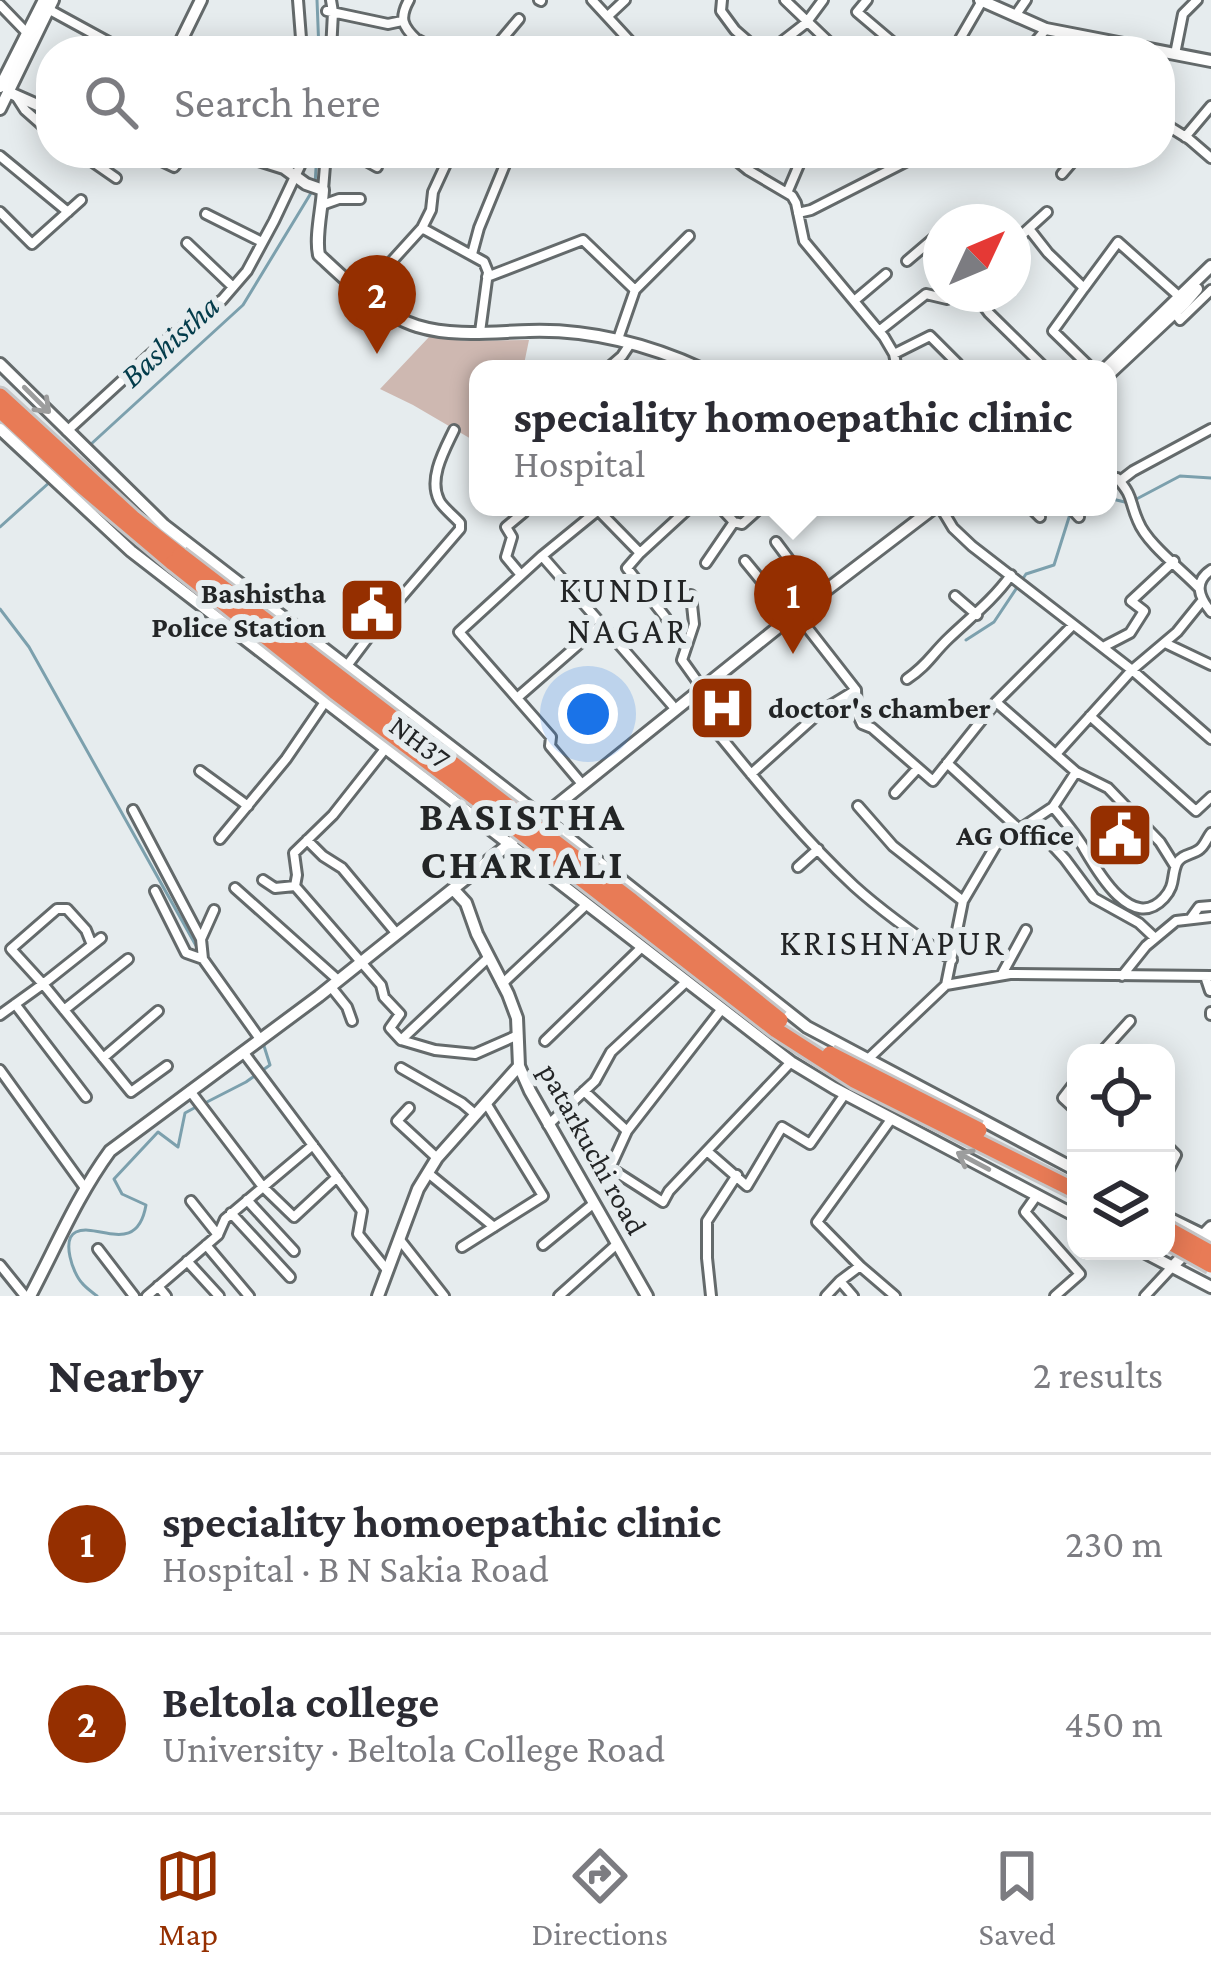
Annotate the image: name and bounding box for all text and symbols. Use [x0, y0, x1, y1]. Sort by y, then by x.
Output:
search box [36, 36, 1175, 168]
icon: search [78, 69, 144, 135]
text: Search here [174, 77, 381, 127]
north arrow [923, 204, 1031, 312]
pin: 2 [338, 255, 416, 354]
water label: Bashistha [112, 286, 226, 394]
popup [469, 360, 1117, 516]
one-way arrow [22, 386, 51, 414]
text: speciality homoepathic clinic [513, 392, 1073, 442]
text: Hospital [513, 442, 645, 485]
pin: 1 [754, 555, 832, 654]
district label: KUNDIL NAGAR [559, 570, 697, 651]
public building icon: Bashistha Police Station [337, 575, 407, 645]
place label: Bashistha Police Station [151, 576, 326, 643]
hospital icon: doctor's chamber [687, 673, 757, 743]
your location [558, 684, 618, 744]
place label: doctor's chamber [768, 691, 991, 724]
street label: NH37 [384, 708, 457, 775]
district label: BASISTHA CHARIALI [419, 792, 627, 887]
public building icon: AG Office [1085, 800, 1155, 870]
place label: AG Office [955, 818, 1074, 851]
district label: KRISHNAPUR [779, 923, 1007, 963]
map controls [1067, 1044, 1175, 1260]
button: locate [1067, 1044, 1175, 1152]
street label: patarkuchi road [532, 1058, 654, 1241]
one-way arrow [956, 1149, 991, 1172]
button: layers [1067, 1152, 1175, 1260]
text: Nearby [48, 1346, 203, 1403]
text: 2 results [1033, 1353, 1163, 1396]
text: speciality homoepathic clinic [162, 1497, 721, 1547]
text: 1 [80, 1522, 94, 1565]
text: 230 m [1065, 1522, 1163, 1565]
text: Hospital · B N Sakia Road [162, 1547, 549, 1590]
text: Beltola college [162, 1677, 439, 1727]
text: 2 [77, 1702, 97, 1745]
text: 450 m [1064, 1702, 1163, 1745]
text: University · Beltola College Road [162, 1727, 665, 1770]
tab: Map [155, 1843, 221, 1952]
tab: Directions [532, 1843, 668, 1952]
tab: Saved [978, 1843, 1056, 1952]

